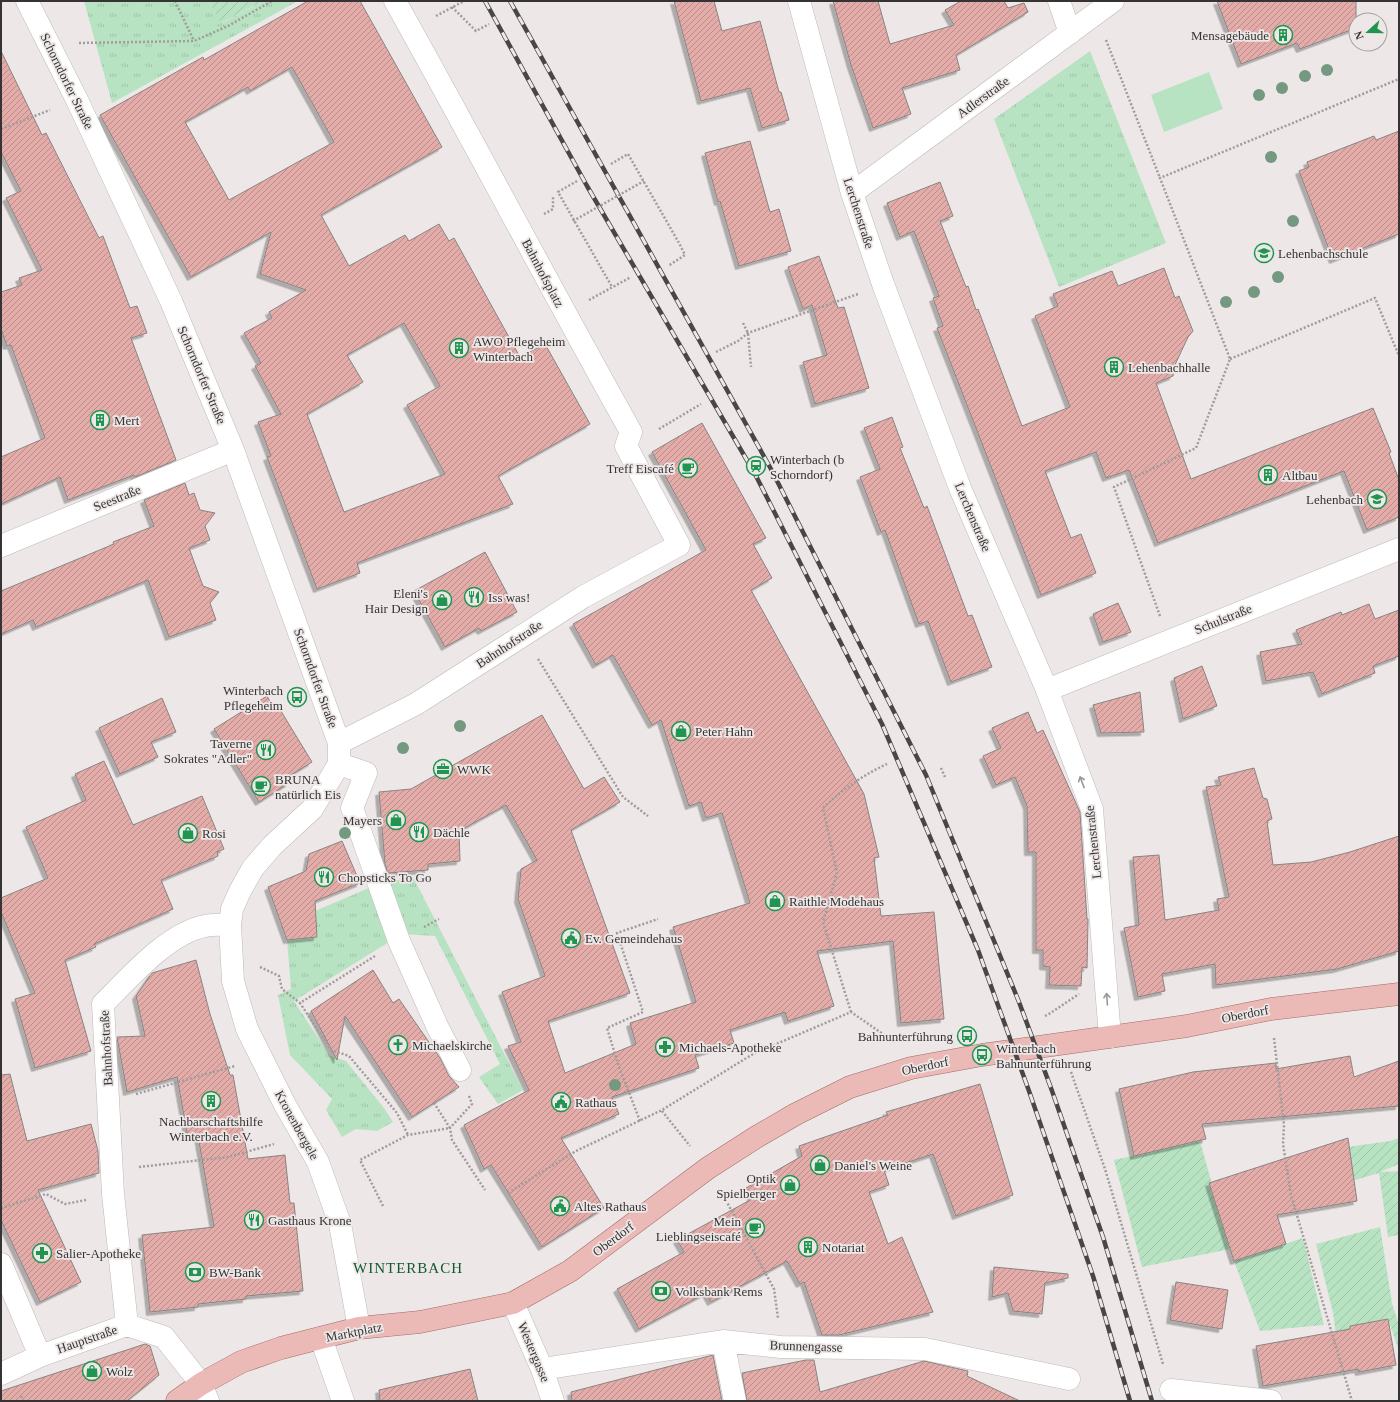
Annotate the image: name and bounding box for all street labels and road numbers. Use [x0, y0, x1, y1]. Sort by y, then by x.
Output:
street label: Schorndorfer Straße [37, 30, 97, 132]
street label: Adlerstraße [954, 73, 1012, 121]
street label: Lerchenstraße [840, 176, 878, 251]
street label: Bahnhofsplatz [519, 236, 567, 310]
street label: Schorndorfer Straße [175, 324, 230, 426]
street label: Lerchenstraße [952, 480, 994, 554]
street label: Seestraße [91, 482, 143, 514]
street label: Schulstraße [1192, 601, 1254, 637]
street label: Bahnhofstraße [473, 617, 545, 671]
street label: Schorndorfer Straße [291, 626, 341, 730]
street label: Lerchenstraße [1082, 804, 1104, 879]
street label: Oberdorf [1220, 1002, 1270, 1026]
street label: Bahnhofstraße [97, 1010, 115, 1086]
street label: Oberdorf [900, 1054, 951, 1078]
street label: Kronenbergele [272, 1088, 322, 1163]
street label: Oberdorf [589, 1218, 637, 1259]
street label: Marktplatz [325, 1319, 384, 1345]
street label: Westergasse [515, 1320, 553, 1384]
street label: Hauptstraße [55, 1322, 119, 1356]
street label: Brunnengasse [769, 1337, 843, 1355]

